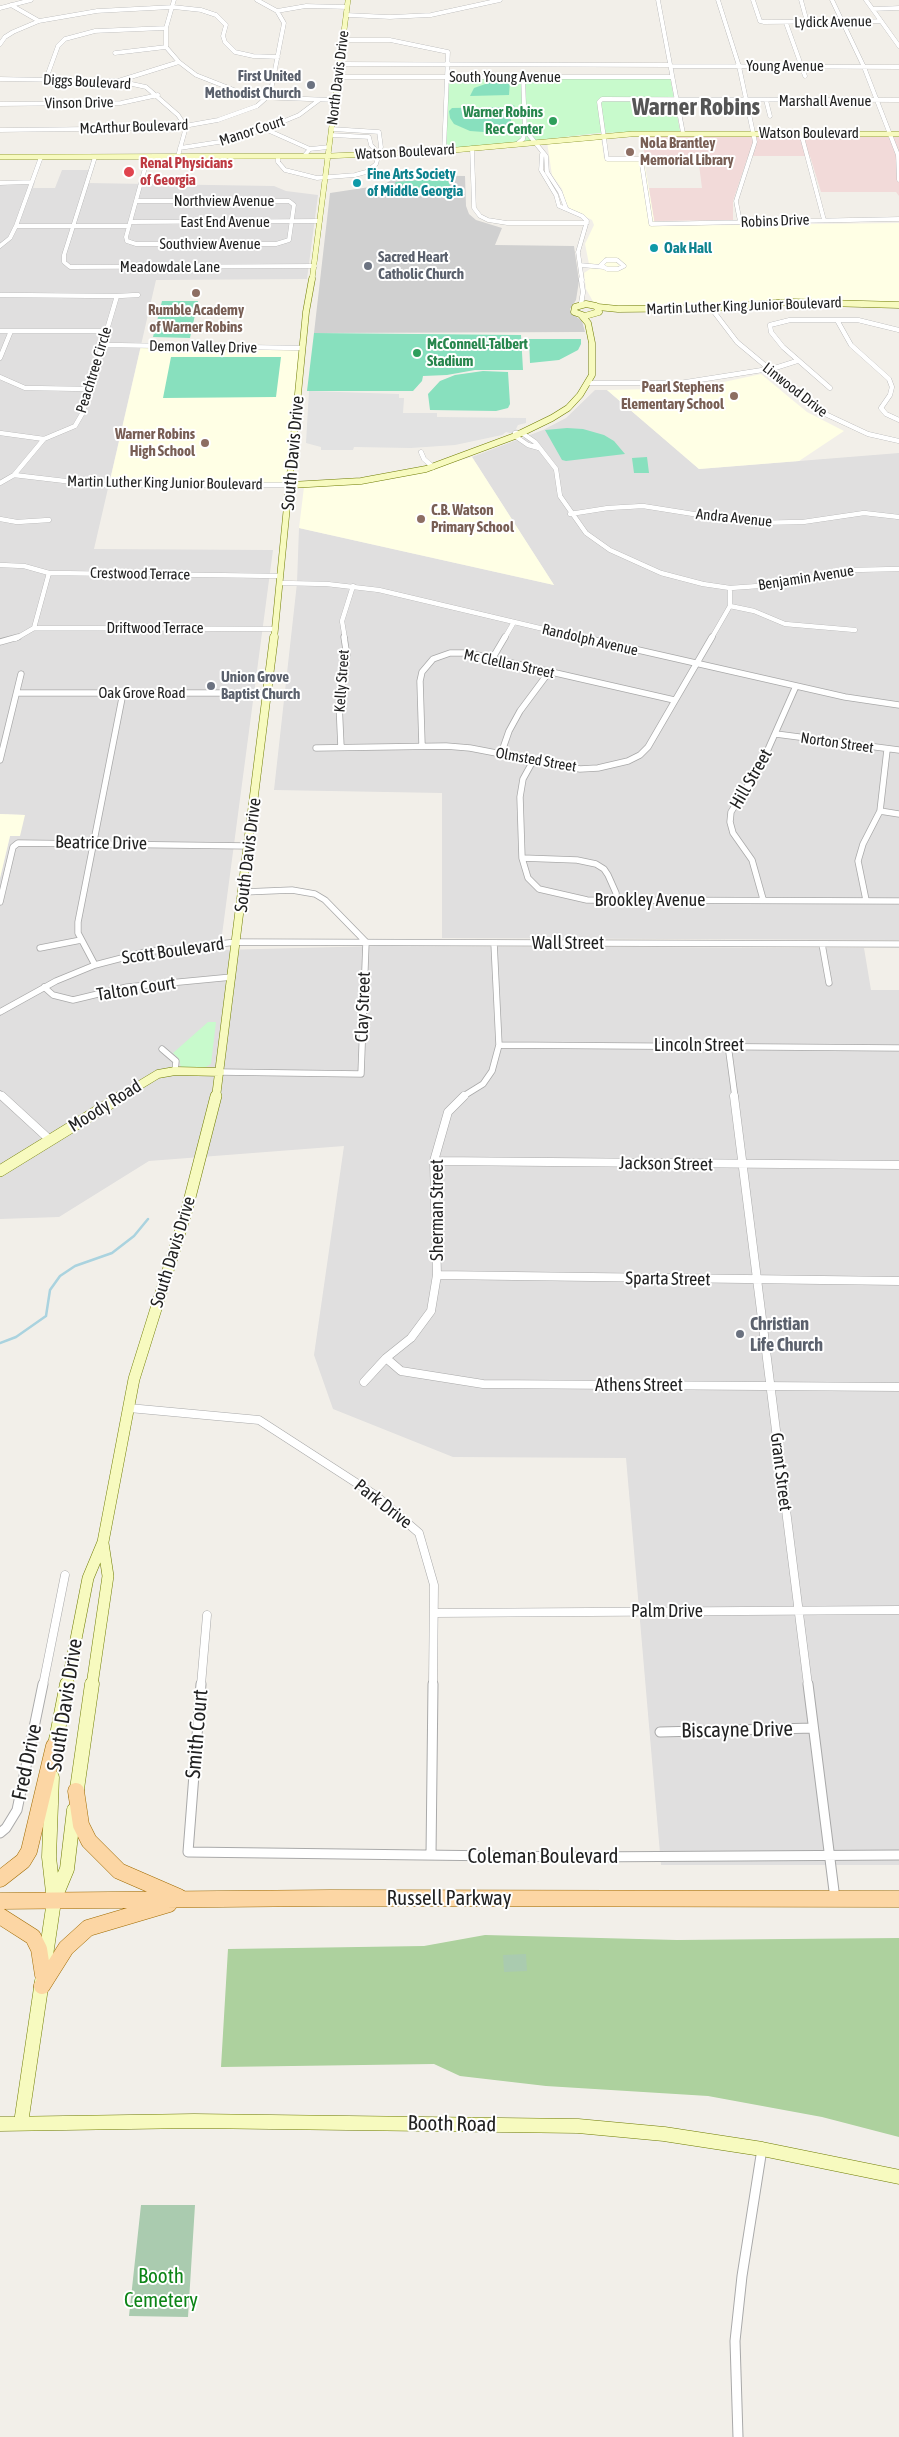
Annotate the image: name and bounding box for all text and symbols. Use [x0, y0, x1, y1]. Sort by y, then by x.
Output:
street label: Lydick Avenue [794, 12, 872, 32]
street label: North Davis Drive [323, 30, 353, 126]
street label: Young Avenue [746, 57, 824, 75]
place label: First United Methodist Church [205, 67, 301, 102]
street label: South Young Avenue [449, 68, 561, 86]
street label: Diggs Boulevard [42, 71, 132, 93]
marker: First United Methodist Church [305, 79, 317, 91]
street label: Marshall Avenue [779, 92, 871, 110]
street label: Vinson Drive [44, 93, 114, 113]
district label: Warner Robins [632, 93, 760, 121]
place label: Warner Robins Rec Center [463, 103, 543, 138]
street label: Manor Court [217, 112, 287, 150]
marker: Warner Robins Rec Center [547, 115, 559, 127]
street label: McArthur Boulevard [79, 116, 189, 138]
street label: Watson Boulevard [759, 124, 859, 142]
place label: Nola Brantley Memorial Library [640, 134, 734, 169]
street label: Watson Boulevard [355, 140, 455, 164]
marker: Nola Brantley Memorial Library [624, 146, 636, 158]
place label: Renal Physicians of Georgia [140, 154, 233, 189]
marker: Renal Physicians of Georgia [122, 165, 136, 179]
place label: Fine Arts Society of Middle Georgia [367, 165, 463, 200]
marker: Fine Arts Society of Middle Georgia [351, 177, 363, 189]
street label: Northview Avenue [174, 192, 274, 210]
street label: Robins Drive [740, 211, 810, 231]
street label: East End Avenue [180, 213, 270, 231]
street label: Southview Avenue [159, 235, 261, 253]
place label: Oak Hall [664, 239, 712, 257]
marker: Oak Hall [648, 242, 660, 254]
place label: Sacred Heart Catholic Church [378, 248, 464, 283]
street label: Meadowdale Lane [120, 258, 220, 276]
marker: Sacred Heart Catholic Church [362, 260, 374, 272]
marker: Rumble Academy of Warner Robins [190, 287, 202, 299]
street label: Martin Luther King Junior Boulevard [646, 294, 842, 318]
place label: Rumble Academy of Warner Robins [148, 301, 244, 336]
street label: Peachtree Circle [72, 325, 116, 415]
place label: McConnell-Talbert Stadium [427, 335, 528, 370]
street label: Demon Valley Drive [149, 337, 257, 357]
marker: McConnell-Talbert Stadium [411, 347, 423, 359]
street label: Linwood Drive [759, 359, 831, 421]
place label: Pearl Stephens Elementary School [621, 378, 724, 413]
marker: Pearl Stephens Elementary School [728, 390, 740, 402]
street label: South Davis Drive [277, 395, 309, 511]
place label: Warner Robins High School [115, 425, 195, 460]
marker: Warner Robins High School [199, 437, 211, 449]
street label: Martin Luther King Junior Boulevard [67, 472, 263, 494]
place label: C.B. Watson Primary School [431, 501, 514, 536]
street label: Andra Avenue [695, 505, 773, 531]
marker: C.B. Watson Primary School [415, 513, 427, 525]
street label: Benjamin Avenue [757, 562, 855, 594]
street label: Crestwood Terrace [90, 564, 190, 584]
street label: Driftwood Terrace [106, 619, 204, 637]
street label: Randolph Avenue [540, 620, 640, 660]
street label: Mc Clellan Street [462, 646, 556, 682]
street label: Kelly Street [331, 649, 353, 713]
place label: Union Grove Baptist Church [221, 668, 300, 703]
marker: Union Grove Baptist Church [205, 680, 217, 692]
street label: Oak Grove Road [98, 684, 186, 702]
street label: Norton Street [799, 729, 875, 757]
street label: Olmsted Street [494, 744, 578, 776]
street label: Hill Street [725, 745, 777, 813]
street label: South Davis Drive [230, 797, 266, 913]
street label: Beatrice Drive [55, 831, 147, 855]
street label: Brookley Avenue [595, 889, 705, 911]
street label: Wall Street [532, 932, 604, 954]
street label: Scott Boulevard [120, 933, 226, 969]
street label: Clay Street [351, 971, 375, 1043]
street label: Talton Court [95, 972, 177, 1006]
street label: Lincoln Street [654, 1034, 744, 1056]
street label: Moody Road [65, 1075, 145, 1137]
street label: Jackson Street [619, 1152, 713, 1176]
street label: Sherman Street [426, 1159, 448, 1261]
street label: South Davis Drive [146, 1194, 200, 1310]
street label: Sparta Street [625, 1267, 711, 1291]
place label: Christian Life Church [750, 1313, 823, 1356]
marker: Christian Life Church [734, 1328, 746, 1340]
street label: Athens Street [595, 1374, 683, 1396]
street label: Grant Street [765, 1432, 797, 1512]
street label: Park Drive [350, 1475, 416, 1533]
street label: Palm Drive [631, 1600, 703, 1622]
street label: South Davis Drive [42, 1637, 88, 1773]
street label: Smith Court [181, 1688, 213, 1780]
street label: Biscayne Drive [681, 1716, 793, 1744]
street label: Fred Drive [7, 1722, 47, 1802]
street label: Coleman Boulevard [467, 1843, 619, 1869]
street label: Russell Parkway [387, 1885, 511, 1911]
street label: Booth Road [407, 2111, 497, 2137]
park label: Booth Cemetery [124, 2263, 198, 2313]

